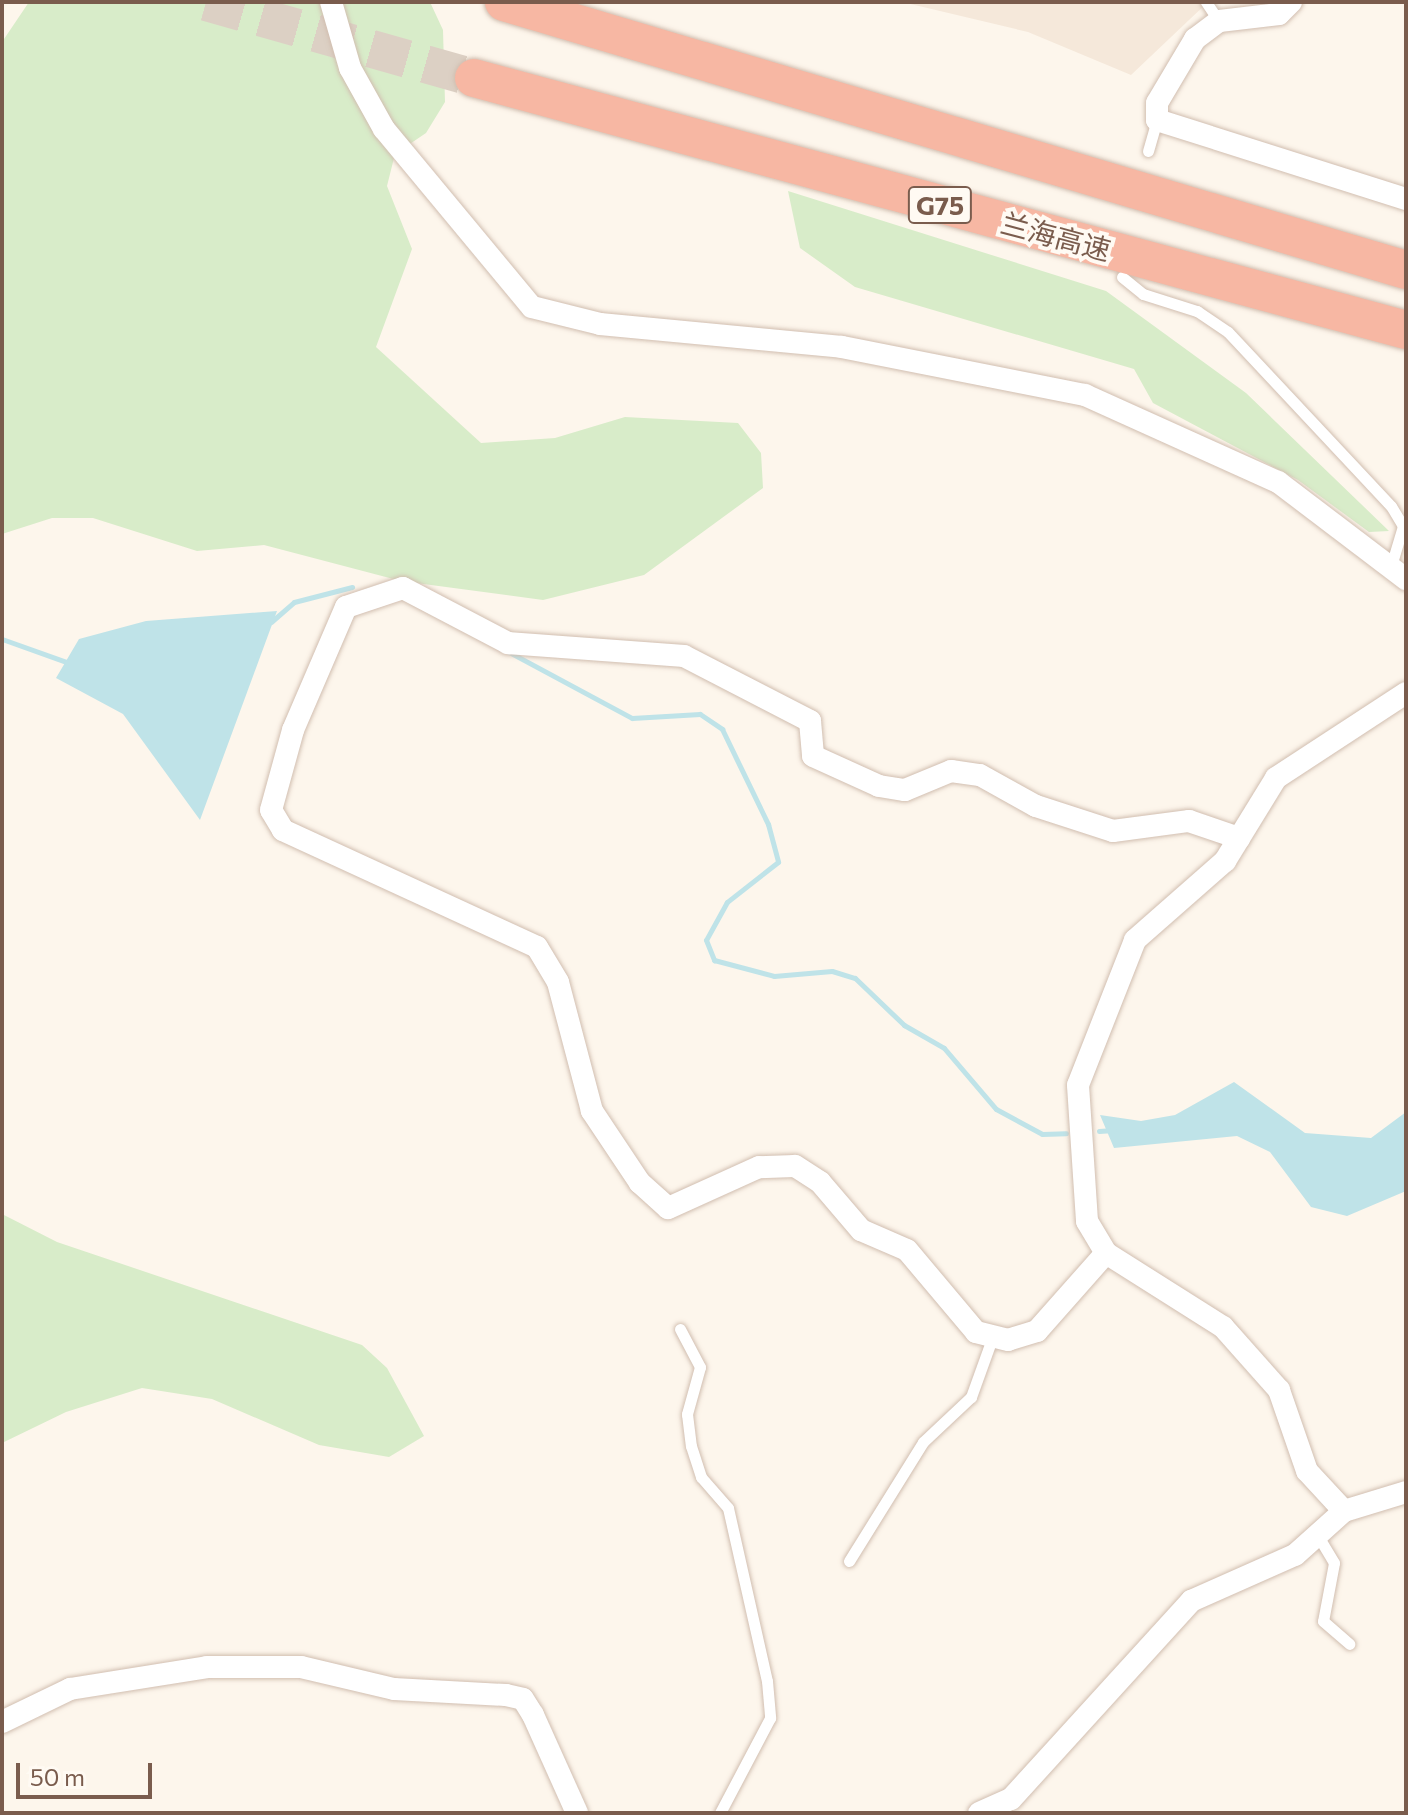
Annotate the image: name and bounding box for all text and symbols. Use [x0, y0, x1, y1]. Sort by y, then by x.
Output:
road number: G75 [906, 183, 974, 227]
street label: 兰海高速 [998, 205, 1114, 267]
scale bar [20, 1747, 156, 1797]
text: 50 m [30, 1762, 85, 1791]

